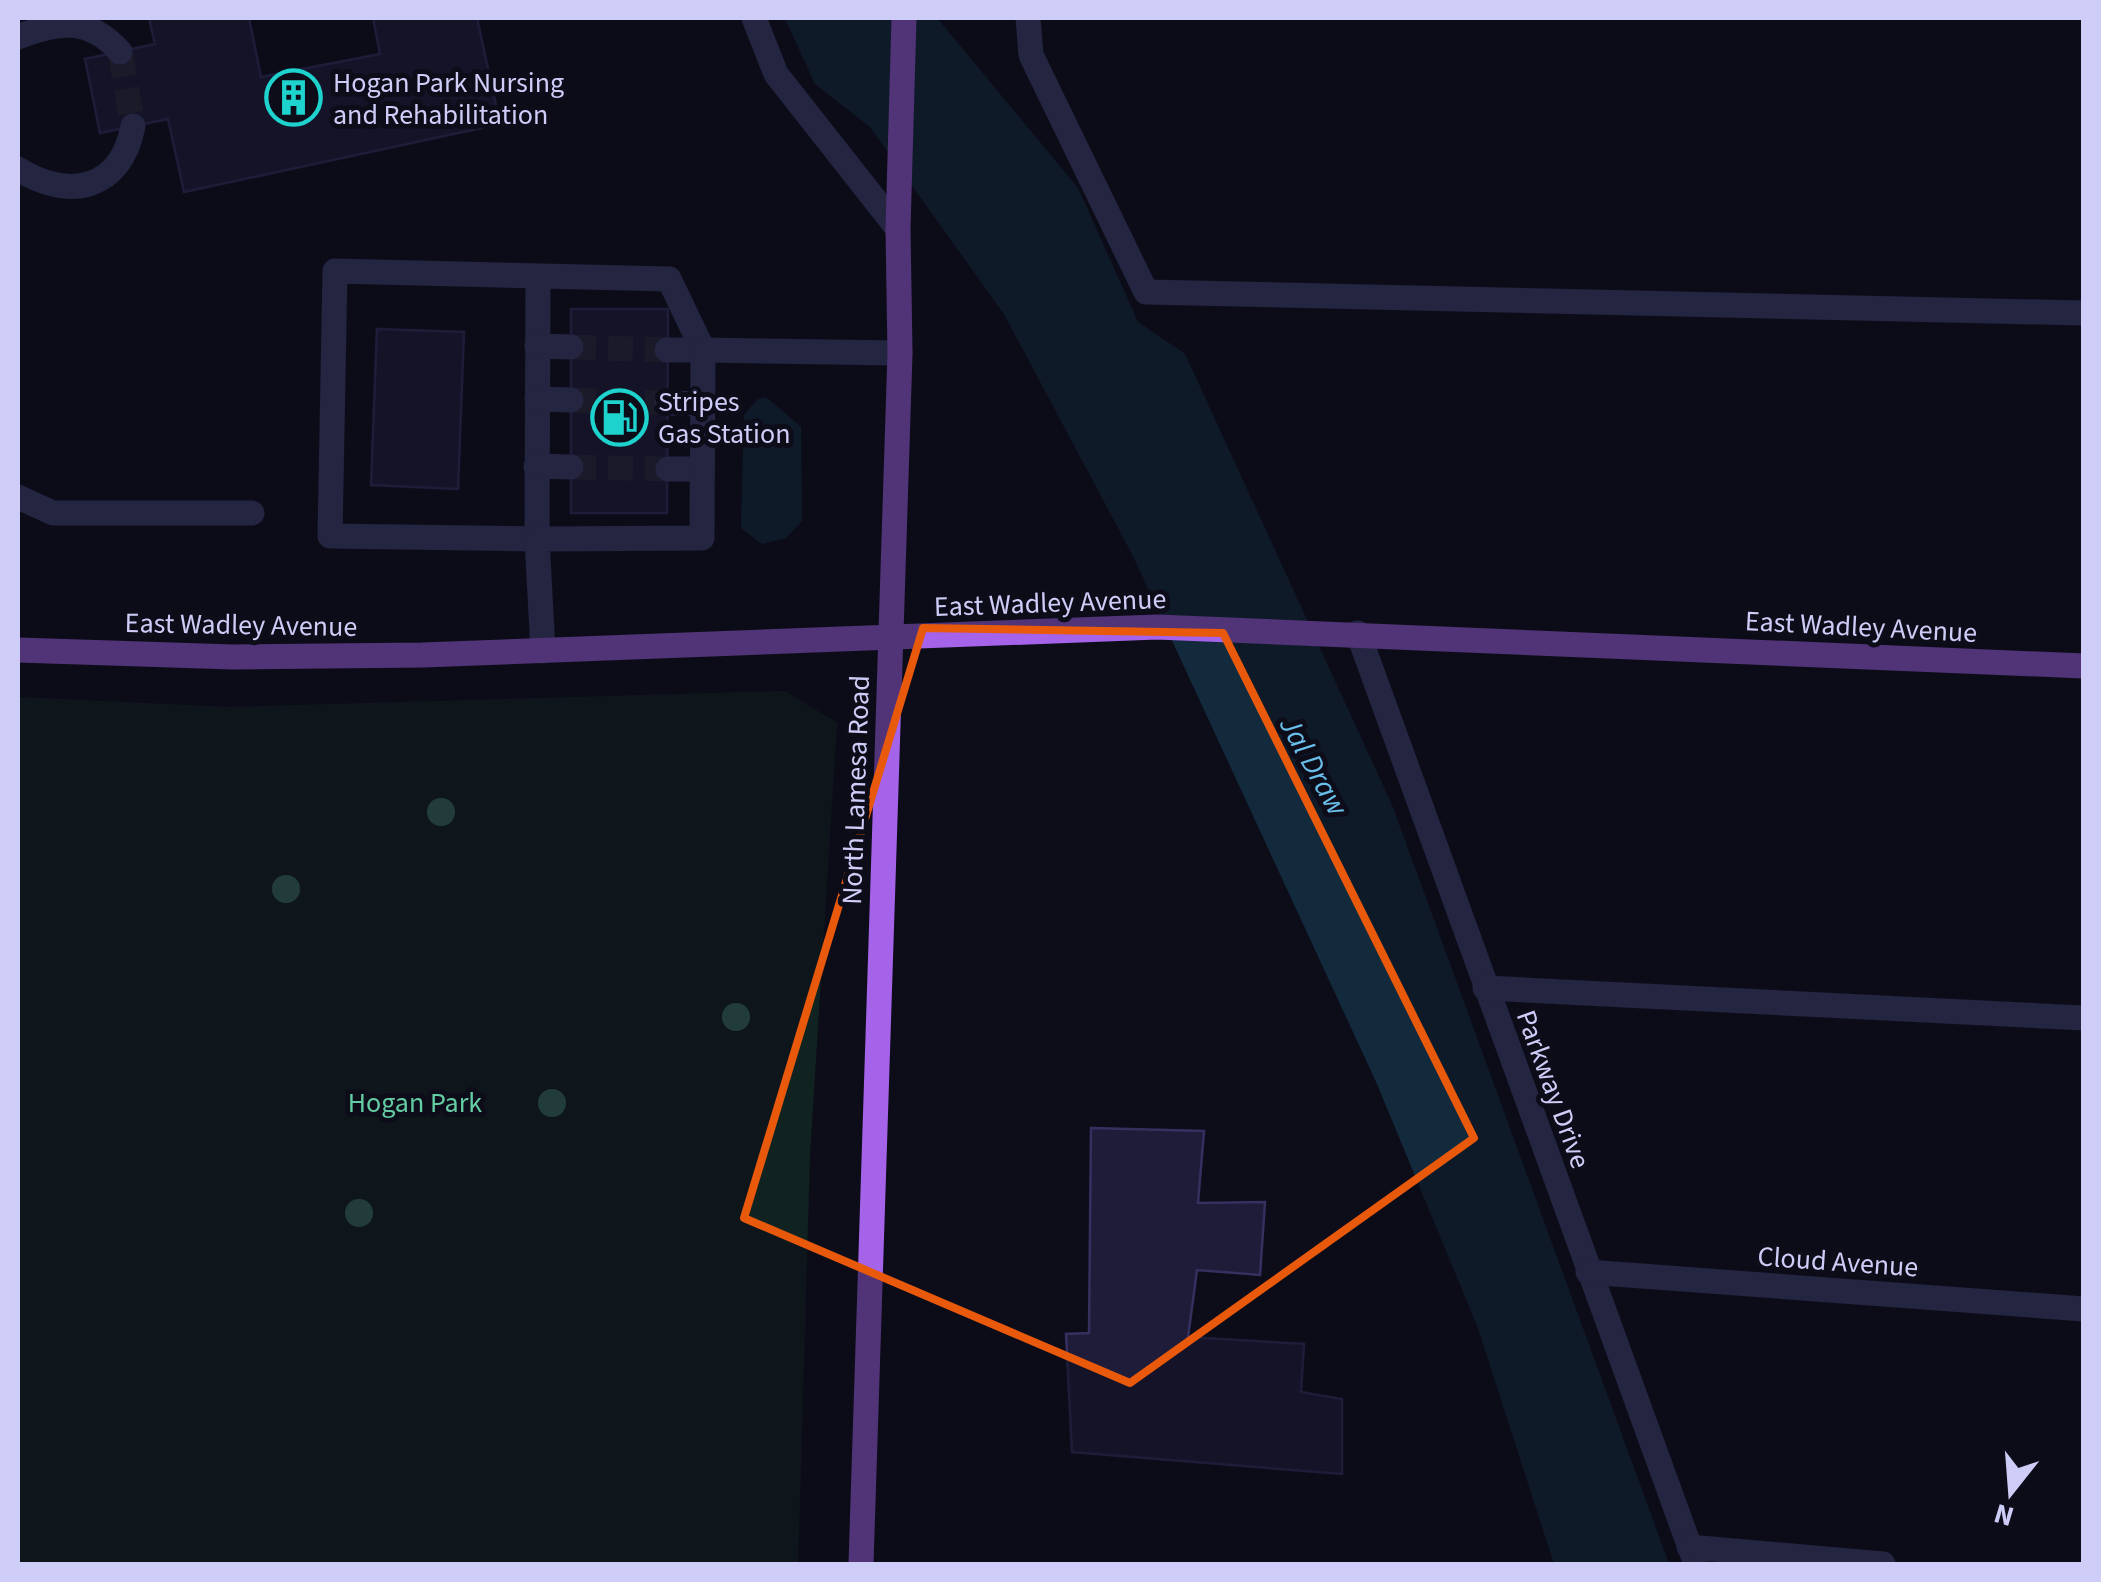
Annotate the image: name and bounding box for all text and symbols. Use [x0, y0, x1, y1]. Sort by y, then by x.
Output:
place label: Hogan Park Nursing and Rehabilitation [333, 63, 564, 135]
building icon: Hogan Park Nursing and Rehabilitation [264, 68, 324, 128]
place label: Stripes Gas Station [658, 382, 790, 454]
fuel station icon: Stripes Gas Station [589, 387, 649, 447]
street label: East Wadley Avenue [933, 579, 1167, 627]
street label: East Wadley Avenue [1744, 601, 1978, 653]
street label: East Wadley Avenue [124, 603, 358, 647]
street label: North Lamesa Road [832, 675, 880, 905]
water label: Jal Draw [1268, 708, 1359, 825]
street label: Parkway Drive [1506, 1005, 1600, 1174]
park label: Hogan Park [348, 1083, 482, 1123]
street label: Cloud Avenue [1756, 1236, 1920, 1288]
north arrow [1961, 1442, 2061, 1542]
text: N [1989, 1493, 2019, 1537]

